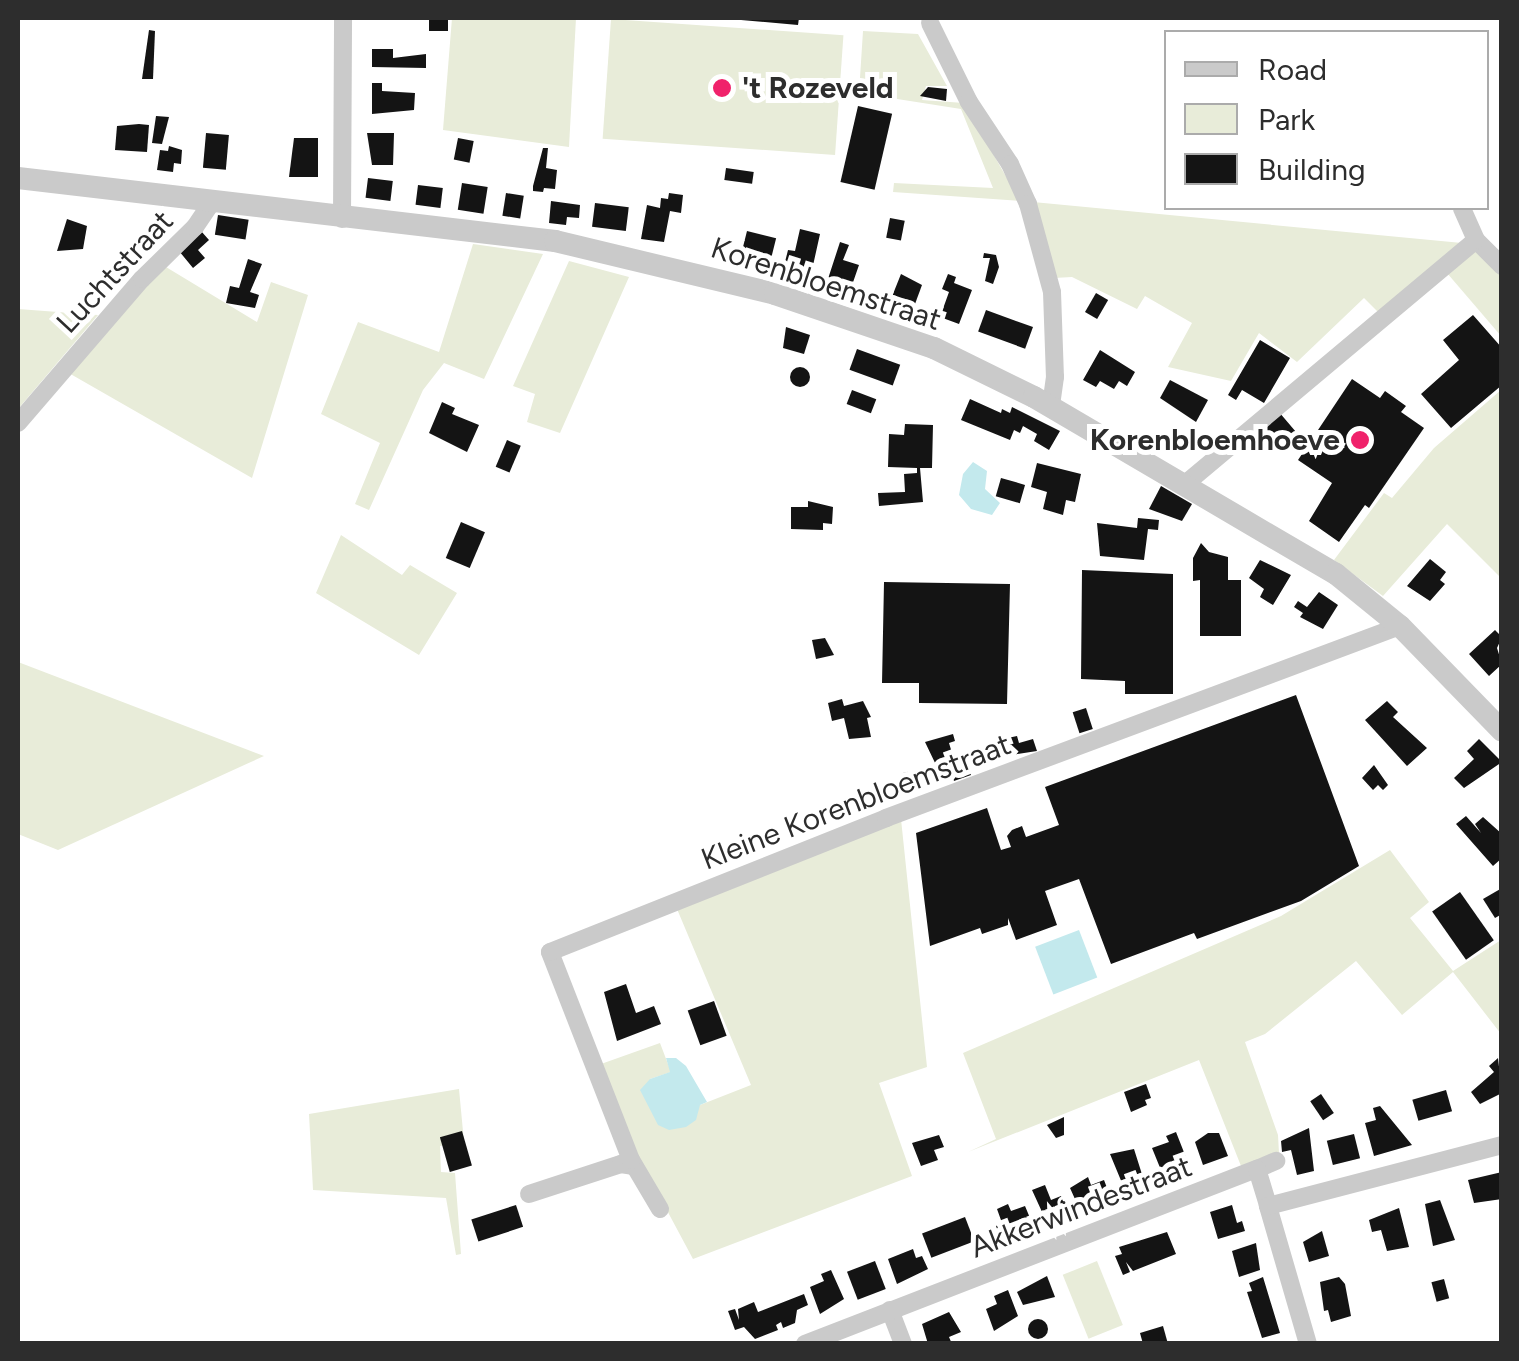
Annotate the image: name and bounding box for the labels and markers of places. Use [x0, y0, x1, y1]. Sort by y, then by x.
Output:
place label: 't Rozeveld [742, 70, 894, 106]
marker: 't Rozeveld [711, 77, 733, 99]
place label: Korenbloemhoeve [1090, 422, 1340, 458]
marker: Korenbloemhoeve [1349, 429, 1371, 451]

